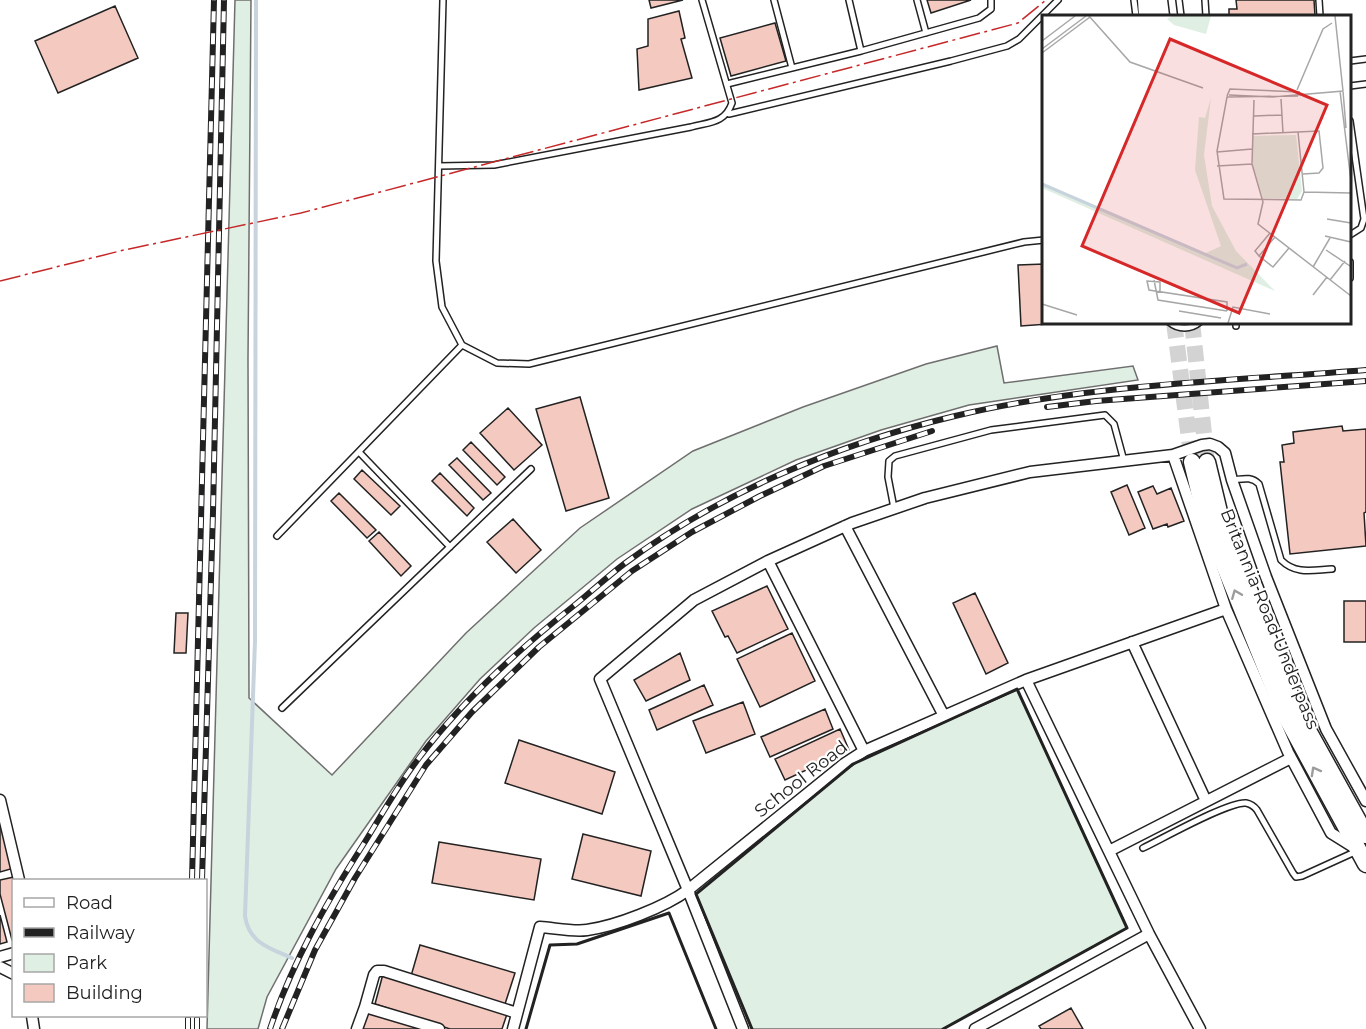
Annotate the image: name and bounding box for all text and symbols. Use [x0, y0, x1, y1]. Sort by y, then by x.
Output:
inset map [1042, 15, 1351, 324]
street label: Britannia Road Underpass [1216, 505, 1325, 733]
one-way arrow [1230, 589, 1243, 599]
street label: School Road [750, 736, 852, 822]
one-way arrow [1311, 767, 1322, 777]
legend [12, 879, 207, 1017]
text: Road [66, 892, 113, 914]
text: Railway [66, 922, 135, 944]
text: Park [66, 952, 107, 974]
text: Building [66, 982, 143, 1004]

